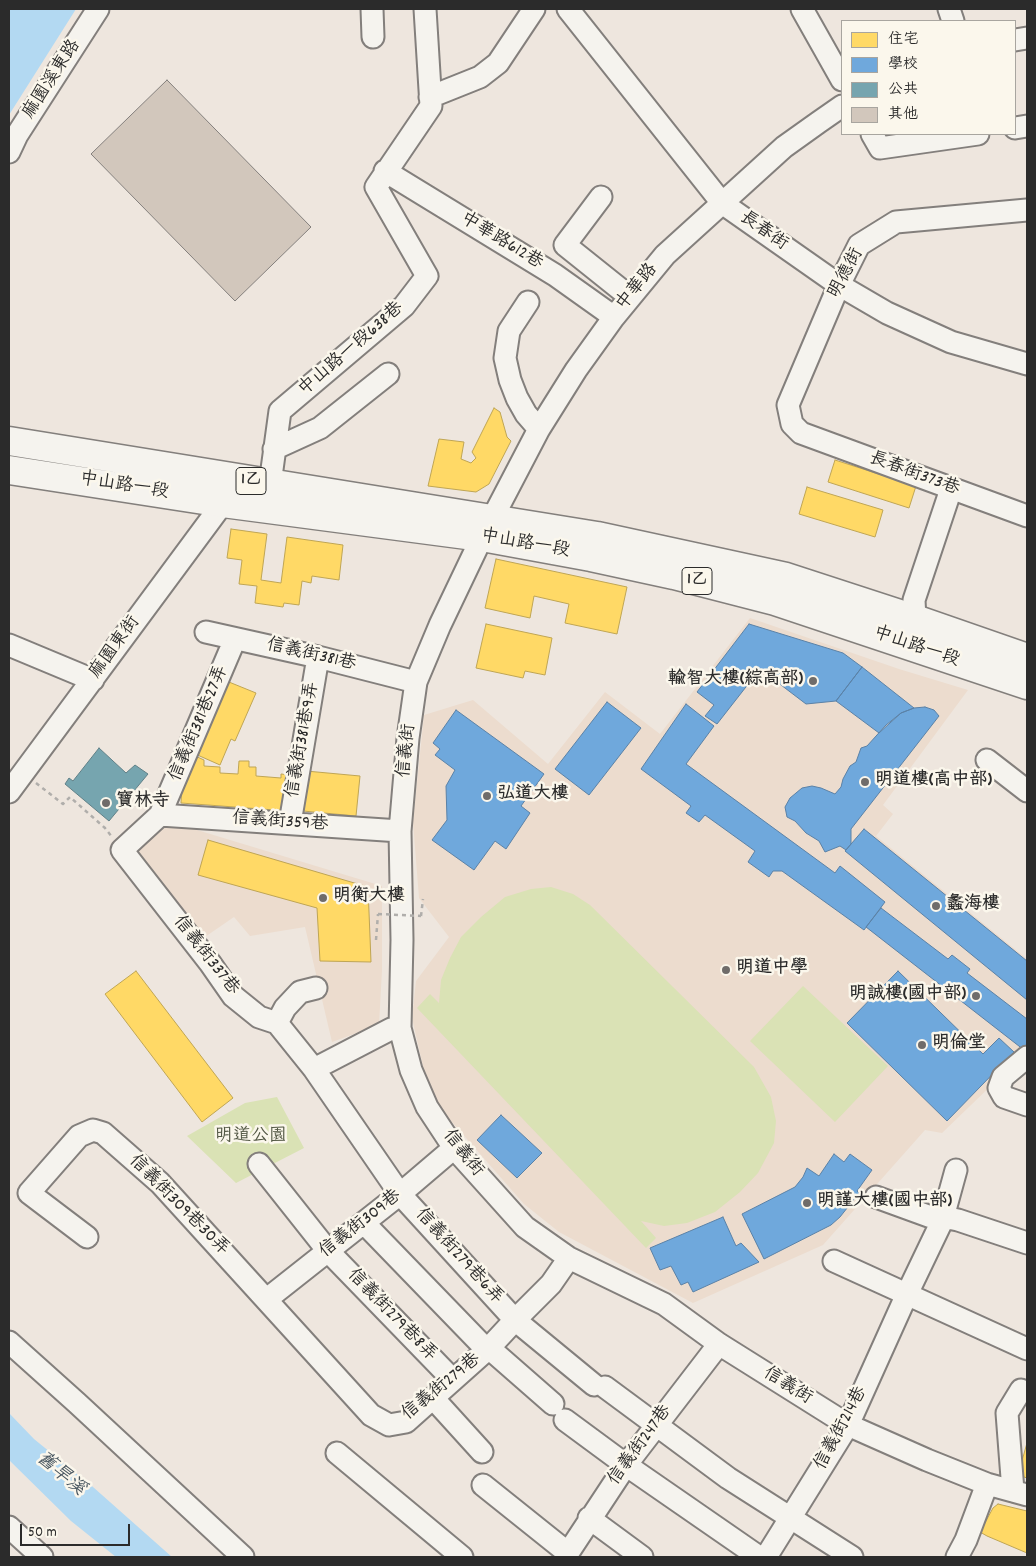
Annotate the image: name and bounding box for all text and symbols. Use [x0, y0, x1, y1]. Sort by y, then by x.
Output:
legend [841, 20, 1016, 135]
text: 住宅 [888, 29, 918, 51]
street label: 麻園溪東路 [19, 36, 87, 124]
text: 學校 [888, 54, 918, 76]
text: 公共 [888, 79, 918, 101]
text: 其他 [888, 104, 918, 126]
street label: 長春街 [735, 208, 791, 256]
street label: 中華路612巷 [456, 209, 546, 275]
street label: 明德街 [825, 245, 869, 303]
street label: 中華路 [613, 260, 663, 316]
street label: 中山路一段638巷 [295, 299, 409, 401]
street label: 長春街373巷 [866, 449, 962, 501]
road number: 1乙 [236, 468, 266, 494]
street label: 中山路一段 [78, 469, 170, 505]
street label: 中山路一段 [479, 527, 571, 563]
road number: 1乙 [682, 568, 712, 594]
street label: 麻園東街 [86, 613, 146, 683]
street label: 中山路一段 [870, 623, 962, 673]
street label: 信義街381巷 [264, 635, 358, 677]
street label: 信義街381巷27弄 [166, 663, 234, 785]
place label: 輸智大樓(綜高部) [668, 670, 803, 692]
marker: 輸智大樓(綜高部) [807, 675, 819, 687]
street label: 信義街381巷9弄 [283, 680, 325, 800]
street label: 信義街 [394, 723, 422, 779]
place label: 明道樓(高中部) [875, 771, 992, 793]
marker: 明道樓(高中部) [859, 776, 871, 788]
place label: 弘道大樓 [497, 785, 569, 807]
marker: 弘道大樓 [481, 790, 493, 802]
place label: 寶林寺 [116, 792, 170, 814]
marker: 寶林寺 [100, 797, 112, 809]
street label: 信義街359巷 [231, 809, 329, 837]
place label: 明衡大樓 [333, 887, 405, 909]
marker: 明衡大樓 [317, 892, 329, 904]
place label: 蠡海樓 [946, 895, 1000, 917]
marker: 蠡海樓 [930, 900, 942, 912]
street label: 信義街337巷 [167, 912, 243, 1000]
place label: 明道中學 [736, 959, 808, 981]
marker: 明道中學 [720, 964, 732, 976]
place label: 明誠樓(國中部) [849, 985, 966, 1007]
marker: 明誠樓(國中部) [970, 990, 982, 1002]
place label: 明倫堂 [932, 1034, 986, 1056]
marker: 明倫堂 [916, 1039, 928, 1051]
street label: 信義街 [437, 1126, 487, 1182]
park label: 明道公園 [215, 1127, 287, 1149]
street label: 信義街309巷30弄 [123, 1151, 233, 1261]
street label: 信義街309巷 [316, 1186, 406, 1264]
place label: 明謹大樓(國中部) [817, 1192, 952, 1214]
marker: 明謹大樓(國中部) [801, 1197, 813, 1209]
street label: 信義街279巷6弄 [409, 1205, 507, 1309]
street label: 信義街279巷8弄 [341, 1265, 441, 1367]
street label: 信義街279巷 [398, 1350, 486, 1426]
street label: 信義街 [758, 1364, 816, 1410]
street label: 信義街214巷 [811, 1384, 873, 1474]
street label: 信義街247巷 [605, 1402, 677, 1490]
water label: 舊旱溪 [31, 1448, 89, 1502]
scale bar [22, 1514, 132, 1546]
text: 50 m [28, 1522, 57, 1544]

